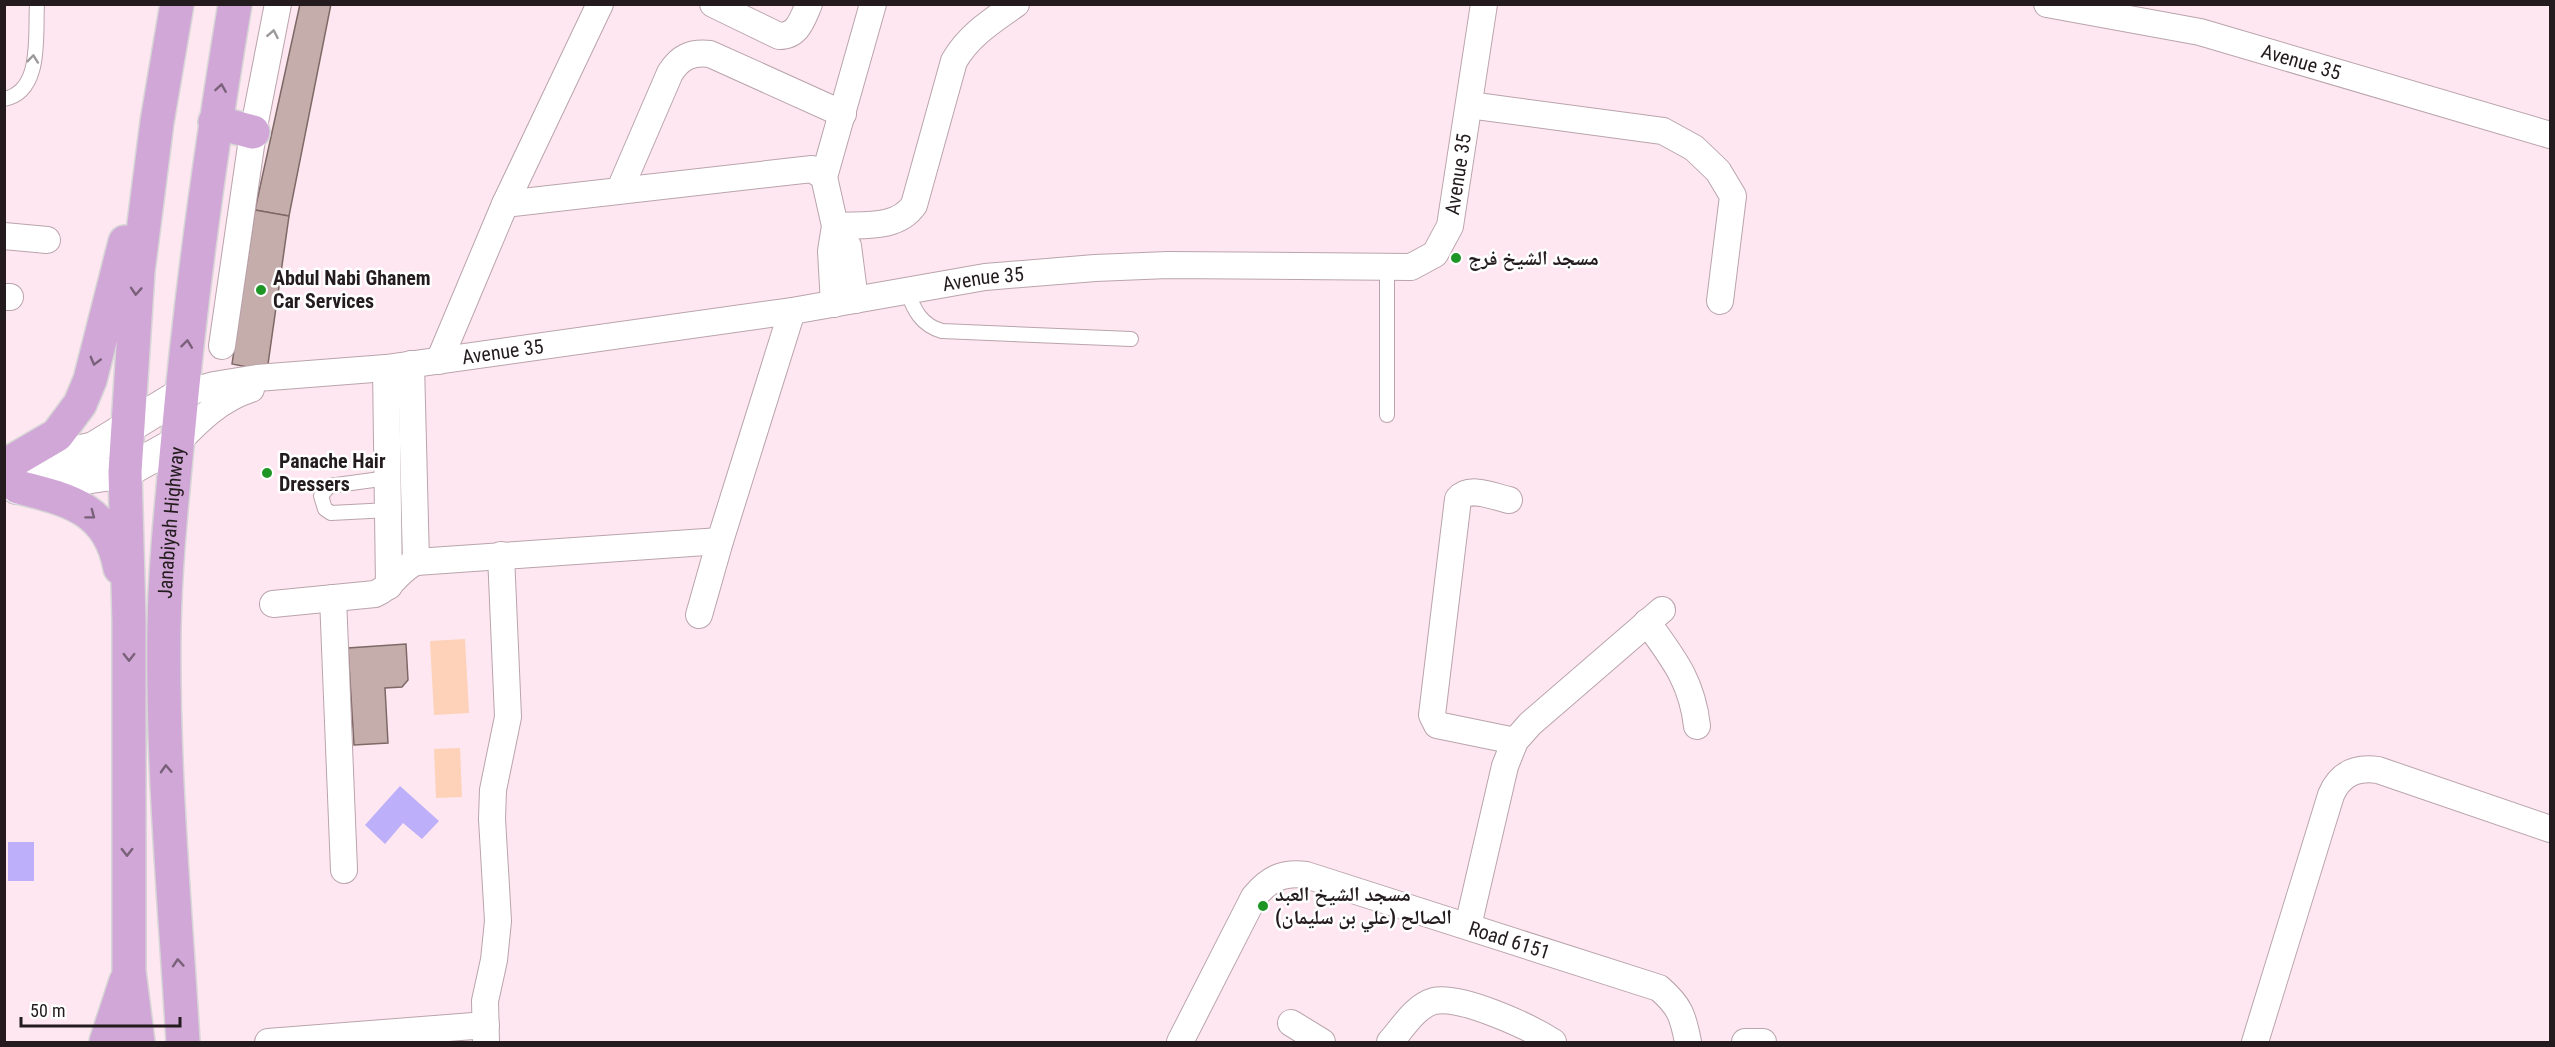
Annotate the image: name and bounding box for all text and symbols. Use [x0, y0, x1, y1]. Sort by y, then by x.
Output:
one-way arrow [265, 29, 278, 39]
street label: Avenue 35 [2258, 39, 2344, 85]
one-way arrow [26, 54, 39, 63]
one-way arrow [214, 83, 226, 93]
street label: Avenue 35 [1440, 132, 1476, 217]
place label: مسجد الشيخ فرج [1468, 246, 1599, 271]
marker: مسجد الشيخ فرج [1449, 251, 1463, 265]
street label: Avenue 35 [940, 262, 1025, 296]
place label: Abdul Nabi Ghanem Car Services [273, 266, 431, 313]
marker: Abdul Nabi Ghanem Car Services [254, 283, 268, 297]
one-way arrow [130, 287, 143, 296]
street label: Avenue 35 [460, 334, 545, 369]
one-way arrow [180, 339, 193, 348]
one-way arrow [90, 356, 102, 366]
street label: Janabiyah Highway [153, 446, 189, 599]
place label: Panache Hair Dressers [279, 449, 386, 496]
marker: Panache Hair Dressers [260, 466, 274, 480]
one-way arrow [84, 508, 95, 519]
one-way arrow [123, 652, 135, 661]
one-way arrow [160, 764, 173, 773]
one-way arrow [121, 847, 134, 856]
place label: مسجد الشيخ العبد الصالح (علي بن سليمان) [1275, 882, 1452, 933]
marker: مسجد الشيخ العبد الصالح (علي بن سليمان) [1256, 899, 1270, 913]
street label: Road 6151 [1466, 916, 1553, 964]
one-way arrow [172, 959, 185, 968]
scale bar [21, 990, 180, 1028]
text: 50 m [30, 1000, 65, 1021]

